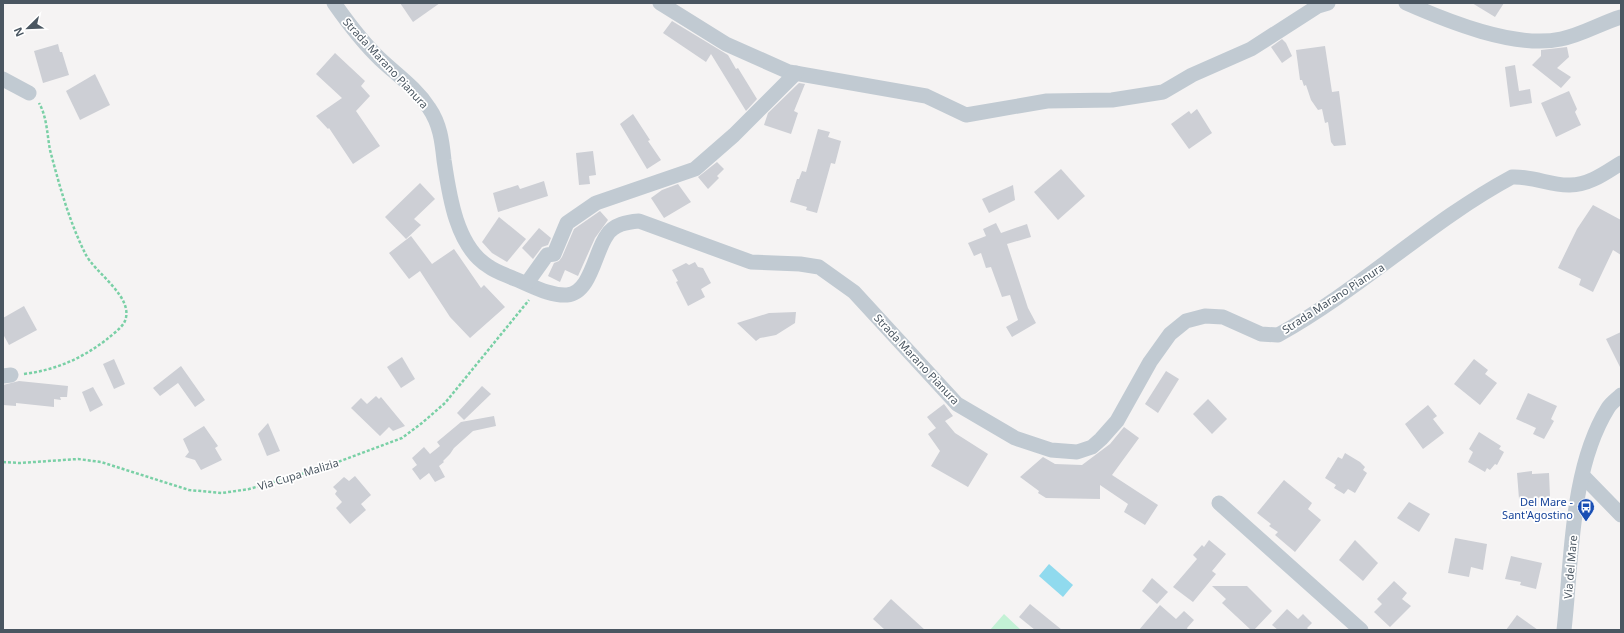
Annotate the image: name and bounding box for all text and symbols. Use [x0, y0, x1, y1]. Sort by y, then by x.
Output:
north arrow [8, 8, 48, 48]
street label: Strada Marano Pianura [340, 14, 432, 112]
text: N [10, 25, 27, 39]
street label: Strada Marano Pianura [1279, 259, 1387, 337]
street label: Strada Marano Pianura [871, 310, 963, 408]
street label: Via Cupa Malizia [256, 455, 340, 493]
place label: Del Mare - Sant'Agostino [1502, 494, 1573, 522]
bus stop icon: Del Mare - Sant'Agostino [1576, 497, 1596, 522]
street label: Via del Mare [1560, 535, 1580, 599]

